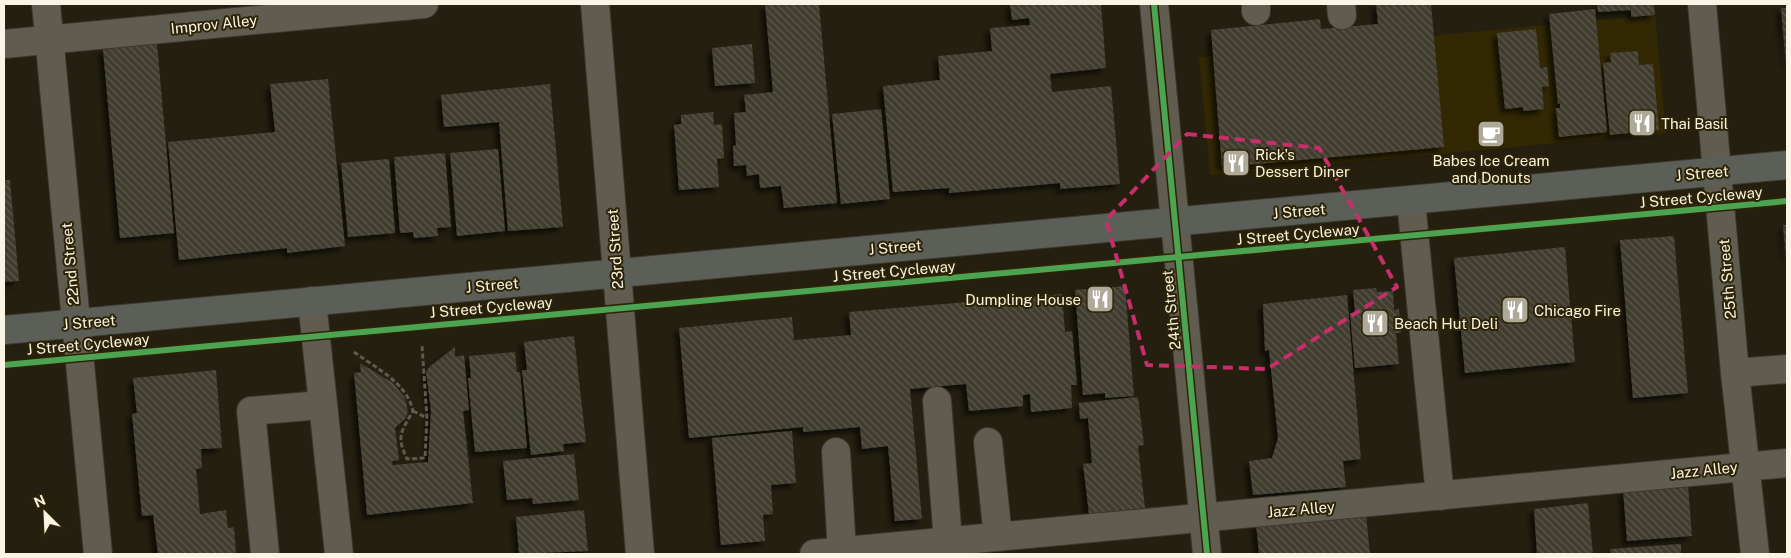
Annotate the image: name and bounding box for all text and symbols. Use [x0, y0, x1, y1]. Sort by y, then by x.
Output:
street label: Improv Alley [170, 11, 258, 37]
restaurant icon: Thai Basil [1627, 108, 1657, 138]
place label: Thai Basil [1661, 115, 1728, 132]
cafe icon: Babes Ice Cream and Donuts [1476, 119, 1506, 149]
place label: Rick's Dessert Diner [1255, 146, 1350, 180]
restaurant icon: Rick's Dessert Diner [1221, 148, 1251, 178]
place label: Babes Ice Cream and Donuts [1433, 152, 1549, 186]
street label: J Street [1675, 162, 1729, 184]
street label: J Street Cycleway [1639, 183, 1763, 211]
street label: J Street [1272, 200, 1326, 222]
street label: 23rd Street [604, 208, 626, 290]
street label: J Street Cycleway [1236, 220, 1360, 248]
street label: 22nd Street [58, 222, 82, 306]
street label: J Street [868, 236, 922, 258]
street label: 25th Street [1715, 238, 1739, 320]
street label: J Street Cycleway [832, 257, 956, 285]
street label: 24th Street [1158, 269, 1184, 351]
street label: J Street [465, 274, 519, 296]
restaurant icon: Dumpling House [1085, 284, 1115, 314]
place label: Dumpling House [965, 291, 1081, 308]
street label: J Street Cycleway [429, 293, 553, 321]
restaurant icon: Chicago Fire [1500, 295, 1530, 325]
place label: Chicago Fire [1534, 302, 1621, 319]
restaurant icon: Beach Hut Deli [1360, 308, 1390, 338]
street label: J Street [62, 311, 116, 333]
place label: Beach Hut Deli [1394, 315, 1498, 332]
street label: J Street Cycleway [26, 330, 150, 358]
street label: Jazz Alley [1669, 458, 1739, 482]
north arrow [20, 488, 70, 538]
text: N [31, 492, 48, 511]
street label: Jazz Alley [1266, 498, 1336, 520]

